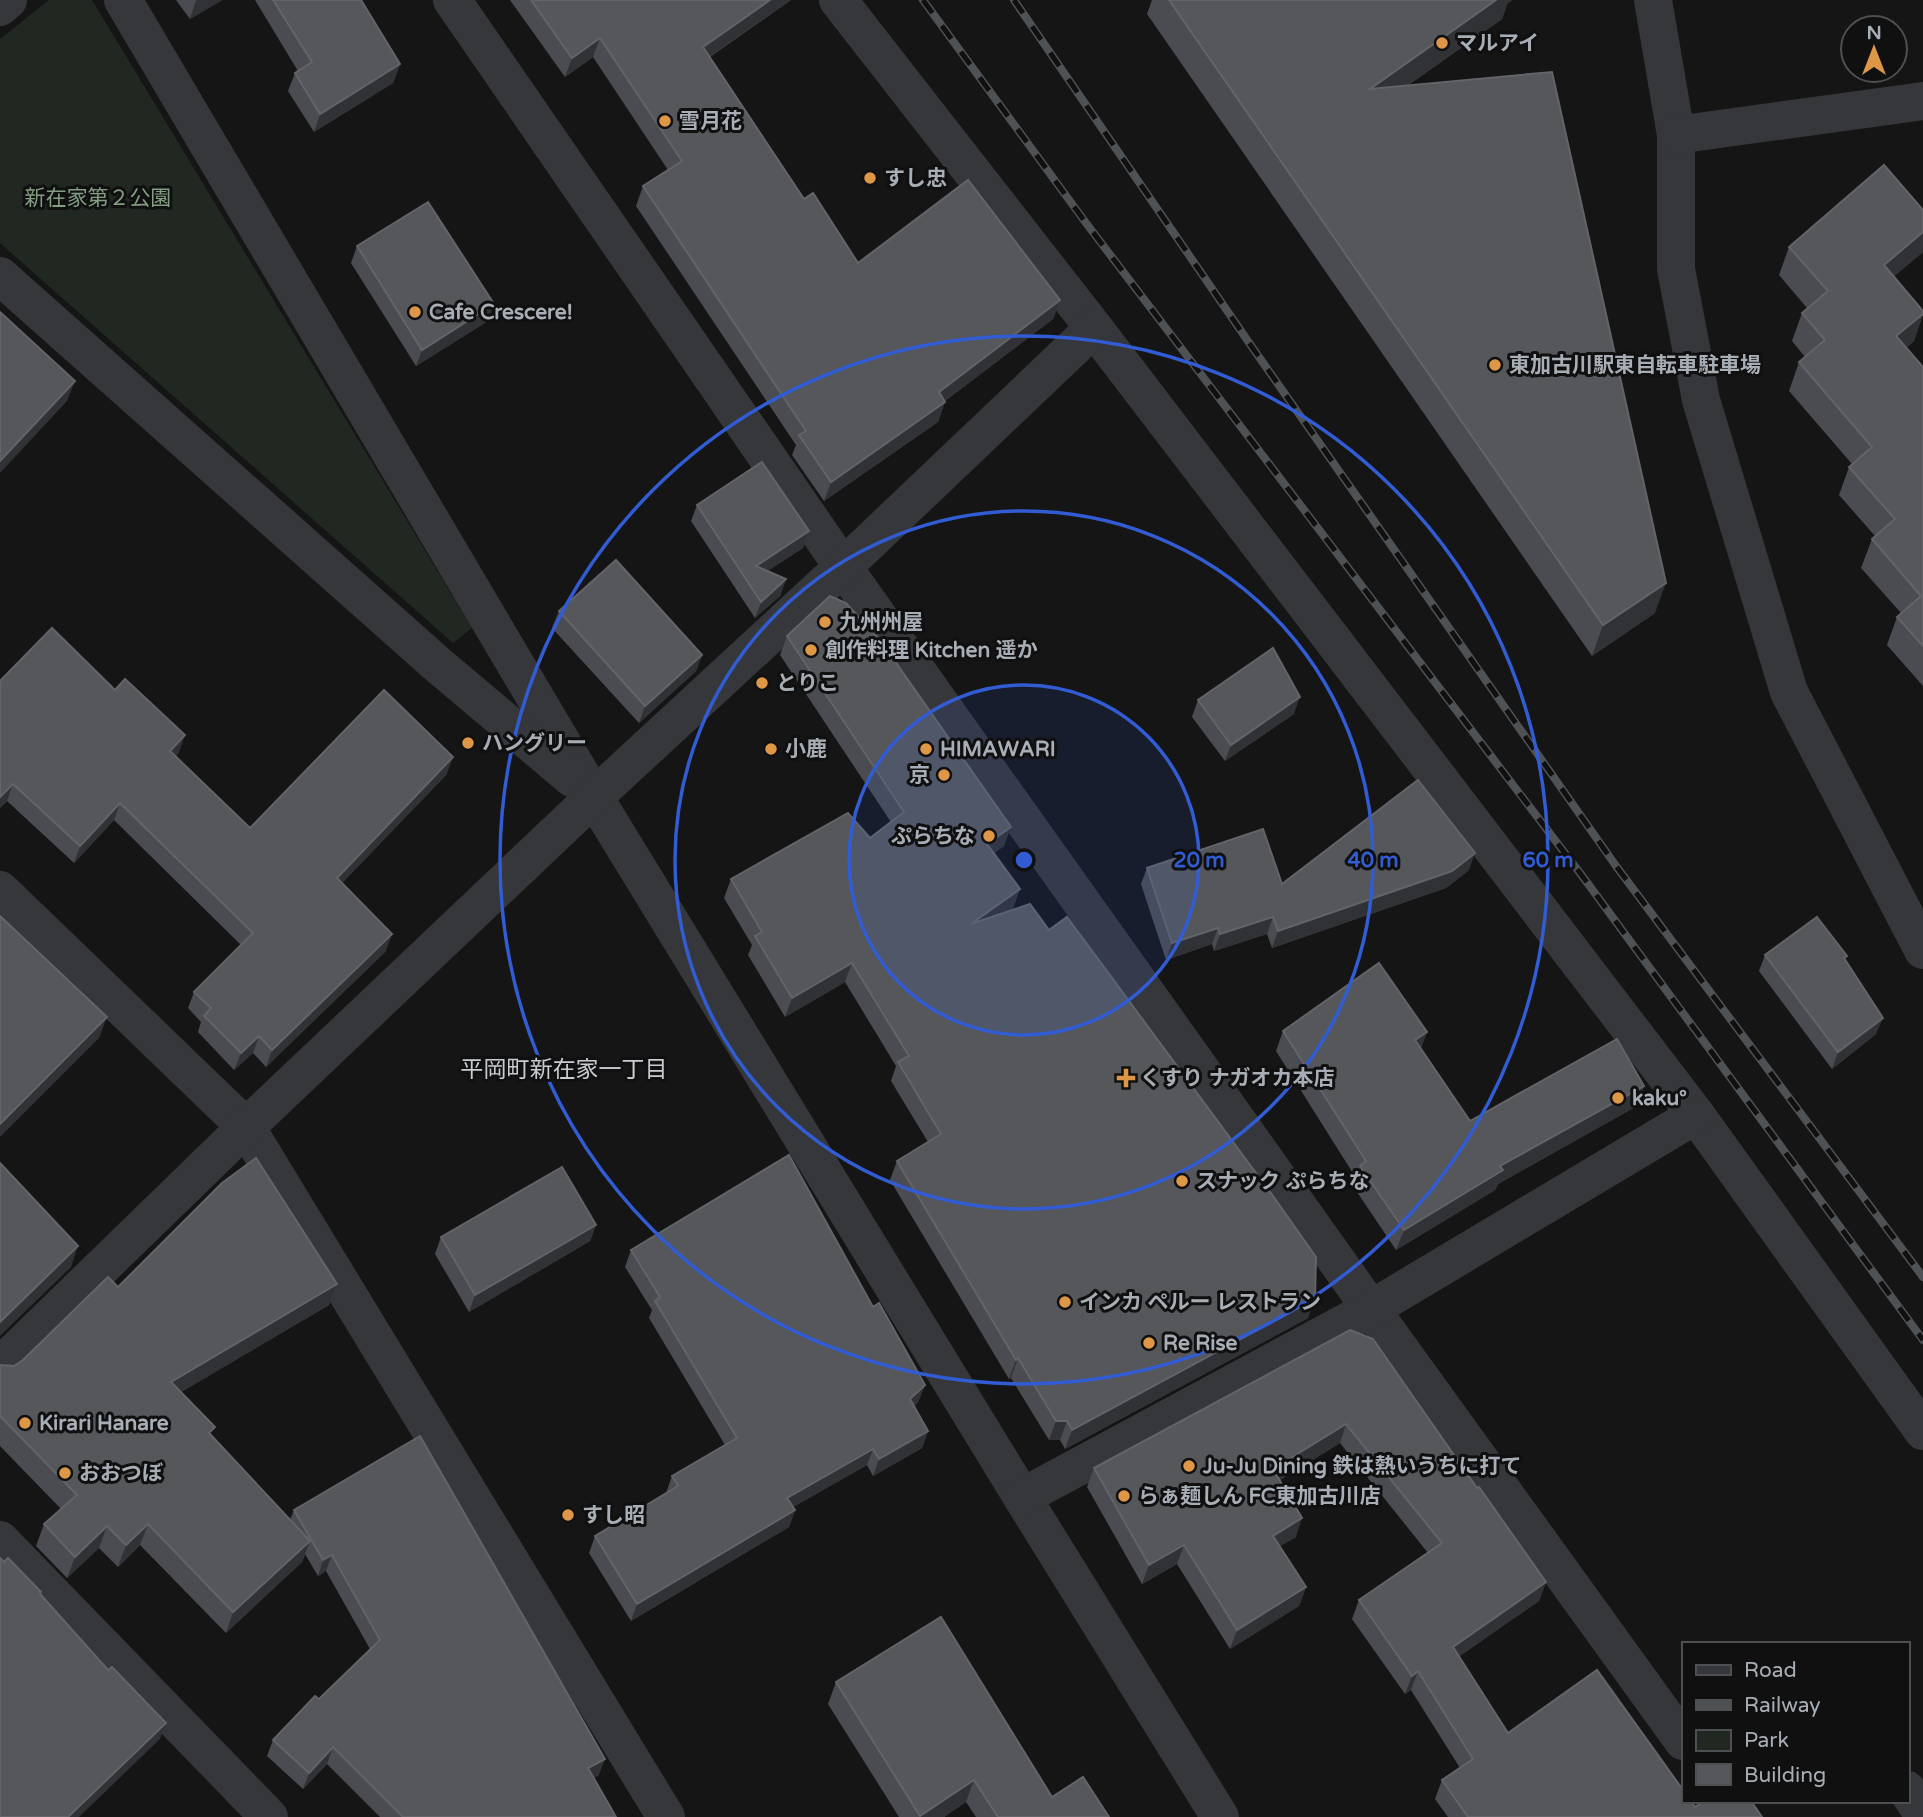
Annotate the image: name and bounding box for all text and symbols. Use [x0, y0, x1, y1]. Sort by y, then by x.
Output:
north arrow [1839, 14, 1909, 84]
text: N [1866, 22, 1882, 44]
place label: マルアイ [1456, 31, 1539, 56]
marker: マルアイ [1434, 35, 1450, 51]
place label: 雪月花 [679, 109, 742, 134]
marker: 雪月花 [657, 113, 673, 129]
place label: すし忠 [884, 166, 947, 191]
marker: すし忠 [862, 170, 878, 186]
park label: 新在家第２公園 [25, 186, 172, 211]
place label: Cafe Crescere! [429, 300, 573, 325]
marker: Cafe Crescere! [407, 304, 423, 320]
place label: 東加古川駅東自転車駐車場 [1509, 353, 1761, 378]
marker: 東加古川駅東自転車駐車場 [1487, 357, 1503, 373]
place label: 九州州屋 [839, 610, 923, 635]
marker: 九州州屋 [817, 614, 833, 630]
place label: 創作料理 Kitchen 遥か [825, 638, 1038, 663]
marker: 創作料理 Kitchen 遥か [803, 642, 819, 658]
place label: とりこ [776, 671, 839, 696]
marker: とりこ [754, 675, 770, 691]
place label: ハングリー [482, 731, 587, 756]
marker: ハングリー [460, 735, 476, 751]
place label: 小鹿 [785, 737, 827, 762]
place label: HIMAWARI [940, 737, 1056, 762]
marker: 小鹿 [763, 741, 779, 757]
marker: HIMAWARI [918, 741, 934, 757]
place label: 京 [909, 763, 930, 788]
marker: 京 [936, 767, 952, 783]
place label: ぷらちな [891, 824, 975, 849]
marker: ぷらちな [981, 828, 997, 844]
centre of rings [1012, 848, 1036, 872]
text: 20 m [1173, 848, 1225, 873]
text: 40 m [1347, 848, 1399, 873]
text: 60 m [1522, 848, 1574, 873]
district label: 平岡町新在家一丁目 [461, 1056, 668, 1084]
place label: くすり ナガオカ本店 [1140, 1066, 1334, 1091]
marker: くすり ナガオカ本店 [1118, 1070, 1134, 1086]
place label: kaku° [1632, 1086, 1687, 1111]
marker: kaku° [1610, 1090, 1626, 1106]
place label: スナック ぷらちな [1196, 1169, 1369, 1194]
marker: スナック ぷらちな [1174, 1173, 1190, 1189]
place label: インカ ペルー レストラン [1079, 1290, 1321, 1315]
marker: インカ ペルー レストラン [1057, 1294, 1073, 1310]
place label: Re Rise [1163, 1331, 1238, 1356]
marker: Re Rise [1141, 1335, 1157, 1351]
place label: Kirari Hanare [39, 1411, 169, 1436]
marker: Kirari Hanare [17, 1415, 33, 1431]
place label: Ju-Ju Dining 鉄は熱いうちに打て [1202, 1454, 1522, 1479]
marker: Ju-Ju Dining 鉄は熱いうちに打て [1181, 1458, 1197, 1474]
place label: おおつぼ [79, 1461, 163, 1486]
marker: おおつぼ [57, 1465, 73, 1481]
place label: らぁ麺しん FC東加古川店 [1138, 1484, 1380, 1509]
marker: らぁ麺しん FC東加古川店 [1116, 1488, 1132, 1504]
place label: すし昭 [582, 1503, 645, 1528]
marker: すし昭 [560, 1507, 576, 1523]
legend [1682, 1642, 1909, 1803]
text: Road [1744, 1658, 1797, 1683]
text: Railway [1744, 1693, 1821, 1718]
text: Park [1744, 1728, 1789, 1753]
text: Building [1744, 1763, 1826, 1788]

